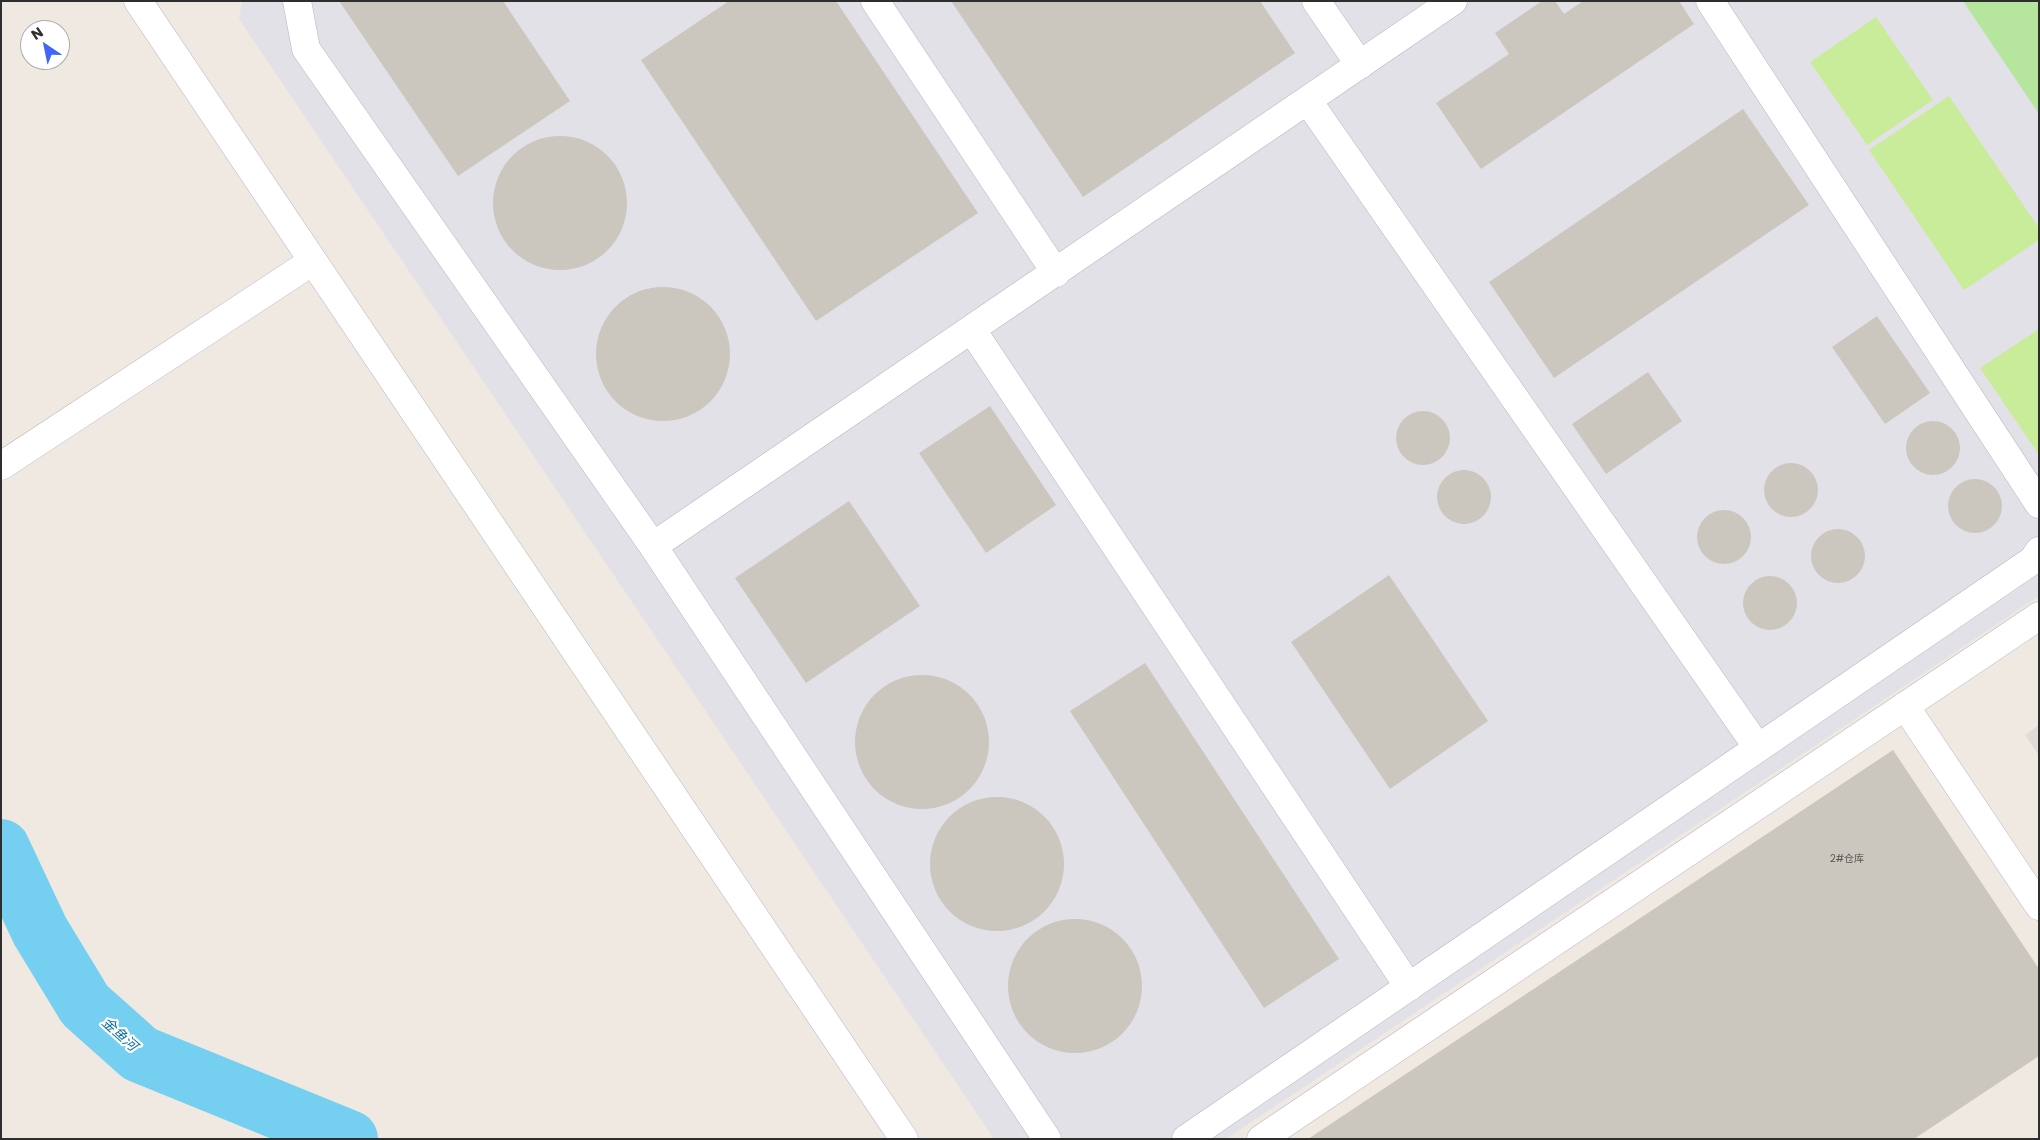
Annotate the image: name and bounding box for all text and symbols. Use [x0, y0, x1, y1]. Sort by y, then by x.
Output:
north arrow [20, 20, 70, 70]
text: N [27, 22, 47, 45]
house number: 2#仓库 [1830, 853, 1864, 865]
water label: 金鱼河 [98, 1015, 140, 1055]

